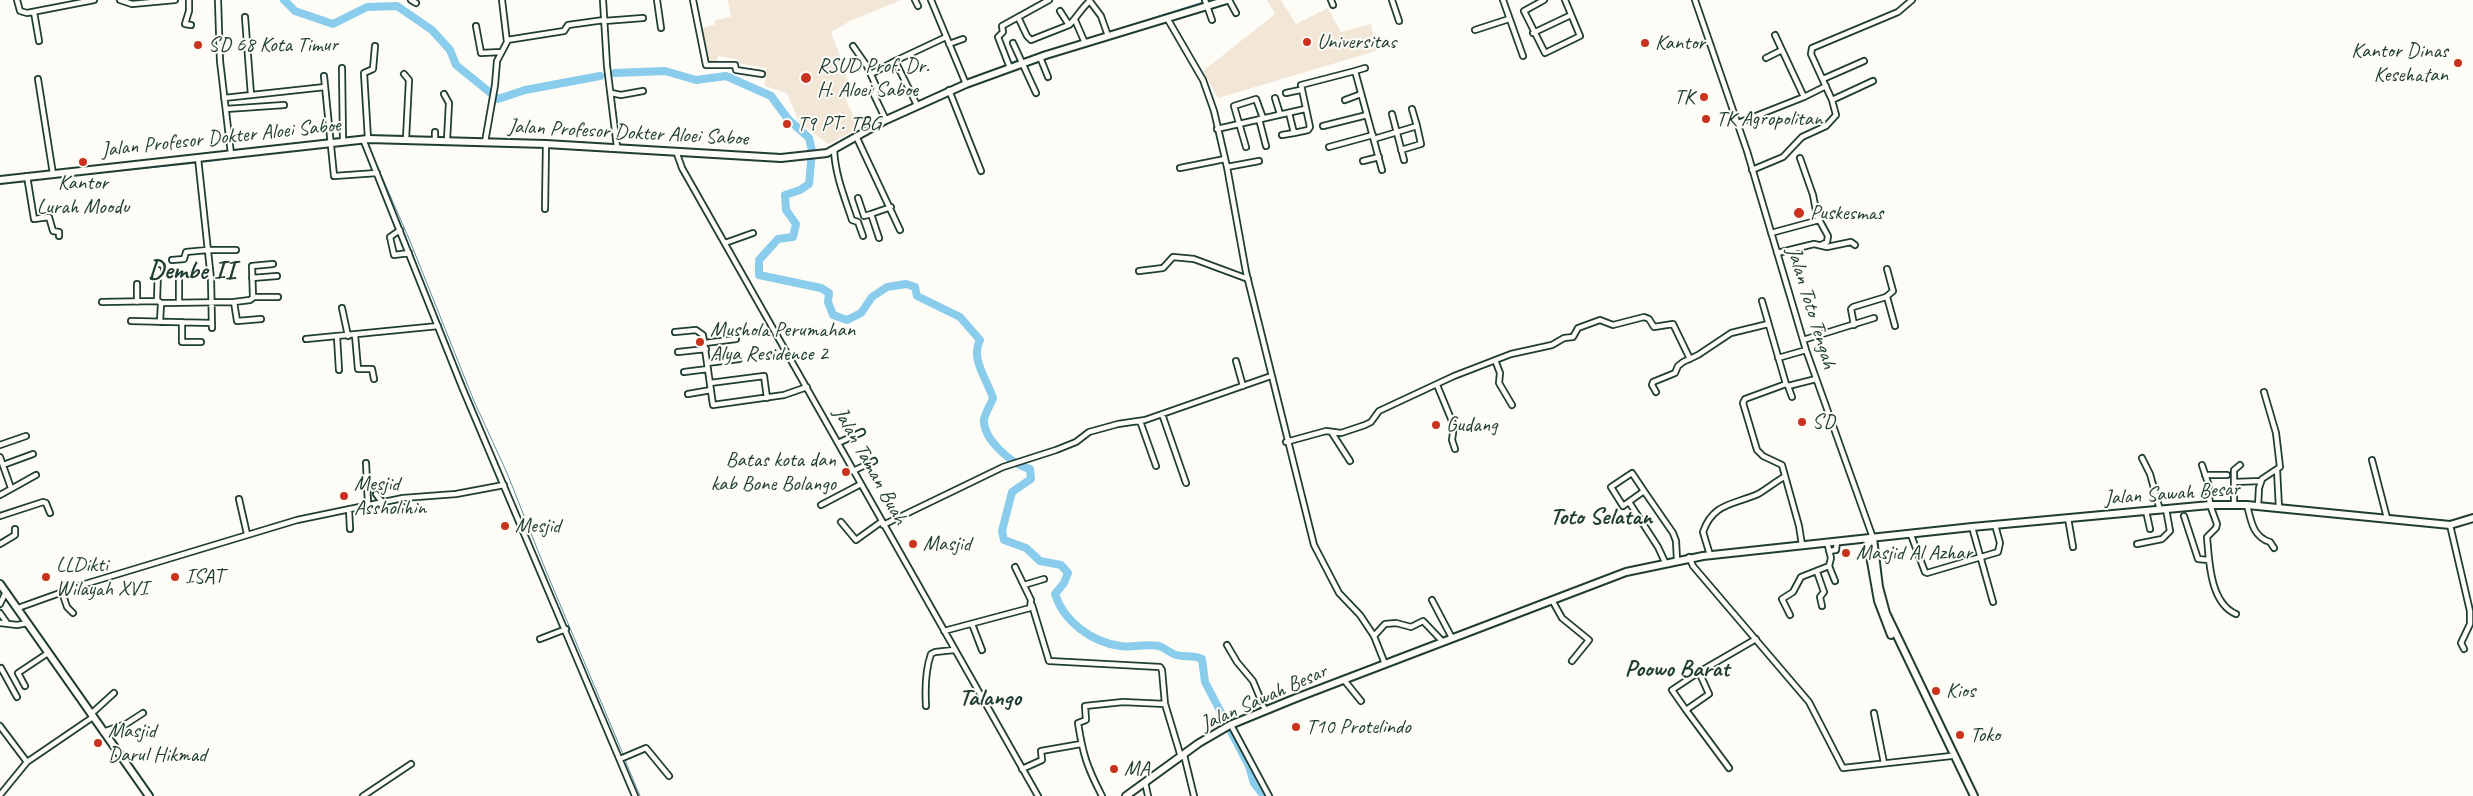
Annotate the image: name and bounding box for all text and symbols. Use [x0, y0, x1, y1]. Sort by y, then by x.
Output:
place label: Universitas [1317, 29, 1396, 55]
place label: Kantor [1655, 30, 1705, 56]
place label: SD 68 Kota Timur [208, 32, 338, 58]
marker: Universitas [1301, 36, 1313, 48]
marker: Kantor [1639, 37, 1651, 49]
place label: Kantor Dinas Kesehatan [2351, 38, 2448, 88]
marker: SD 68 Kota Timur [192, 39, 204, 51]
place label: RSUD Prof. Dr. H. Aloei Saboe [817, 53, 929, 103]
marker: Kantor Dinas Kesehatan [2452, 57, 2464, 69]
marker: RSUD Prof. Dr. H. Aloei Saboe [799, 71, 813, 85]
place label: TK [1674, 84, 1694, 110]
marker: TK [1698, 91, 1710, 103]
place label: TK Agropolitan [1716, 106, 1822, 132]
place label: T9 PT. TBG [797, 111, 881, 137]
street label: Jalan Profesor Dokter Aloei Saboe [100, 113, 342, 163]
marker: TK Agropolitan [1700, 113, 1712, 125]
street label: Jalan Profesor Dokter Aloei Saboe [507, 114, 749, 152]
marker: T9 PT. TBG [781, 118, 793, 130]
marker: Kantor Lurah Moodu [77, 156, 89, 168]
place label: Kantor Lurah Moodu [37, 170, 129, 220]
place label: Puskesmas [1810, 200, 1883, 226]
marker: Puskesmas [1792, 206, 1806, 220]
street label: Jalan Toto Tengah [1781, 244, 1841, 372]
district label: Dembe II [148, 255, 236, 287]
place label: Mushola Perumahan Alya Residence 2 [710, 317, 855, 367]
marker: Mushola Perumahan Alya Residence 2 [694, 336, 706, 348]
street label: Jalan Taman Buah [827, 403, 913, 529]
place label: SD [1812, 409, 1835, 435]
place label: Gudang [1446, 412, 1498, 438]
marker: SD [1796, 416, 1808, 428]
marker: Gudang [1430, 419, 1442, 431]
place label: Batas kota dan kab Bone Bolango [711, 447, 836, 497]
marker: Batas kota dan kab Bone Bolango [840, 466, 852, 478]
place label: Mesjid Assholihin [354, 471, 426, 521]
street label: Jalan Sawah Besar [2103, 477, 2241, 511]
marker: Mesjid Assholihin [338, 490, 350, 502]
district label: Toto Selatan [1550, 504, 1652, 532]
place label: Mesjid [515, 513, 561, 539]
marker: Mesjid [499, 520, 511, 532]
place label: Masjid [923, 531, 971, 557]
marker: Masjid [907, 538, 919, 550]
place label: Masjid Al Azhar [1856, 540, 1972, 566]
marker: Masjid Al Azhar [1840, 547, 1852, 559]
place label: LLDikti Wilayah XVI [56, 552, 148, 602]
place label: ISAT [185, 564, 223, 590]
marker: LLDikti Wilayah XVI [40, 571, 52, 583]
marker: ISAT [169, 571, 181, 583]
district label: Poowo Barat [1625, 656, 1729, 684]
street label: Jalan Sawah Besar [1197, 659, 1331, 737]
place label: Kios [1946, 678, 1975, 704]
district label: Talango [959, 685, 1021, 713]
marker: Kios [1930, 685, 1942, 697]
place label: T10 Protelindo [1306, 714, 1411, 740]
place label: Masjid Darul Hikmad [108, 718, 206, 768]
marker: T10 Protelindo [1290, 721, 1302, 733]
place label: Toko [1970, 722, 2000, 748]
marker: Toko [1954, 729, 1966, 741]
marker: Masjid Darul Hikmad [92, 737, 104, 749]
place label: MA [1124, 756, 1150, 782]
marker: MA [1108, 763, 1120, 775]

